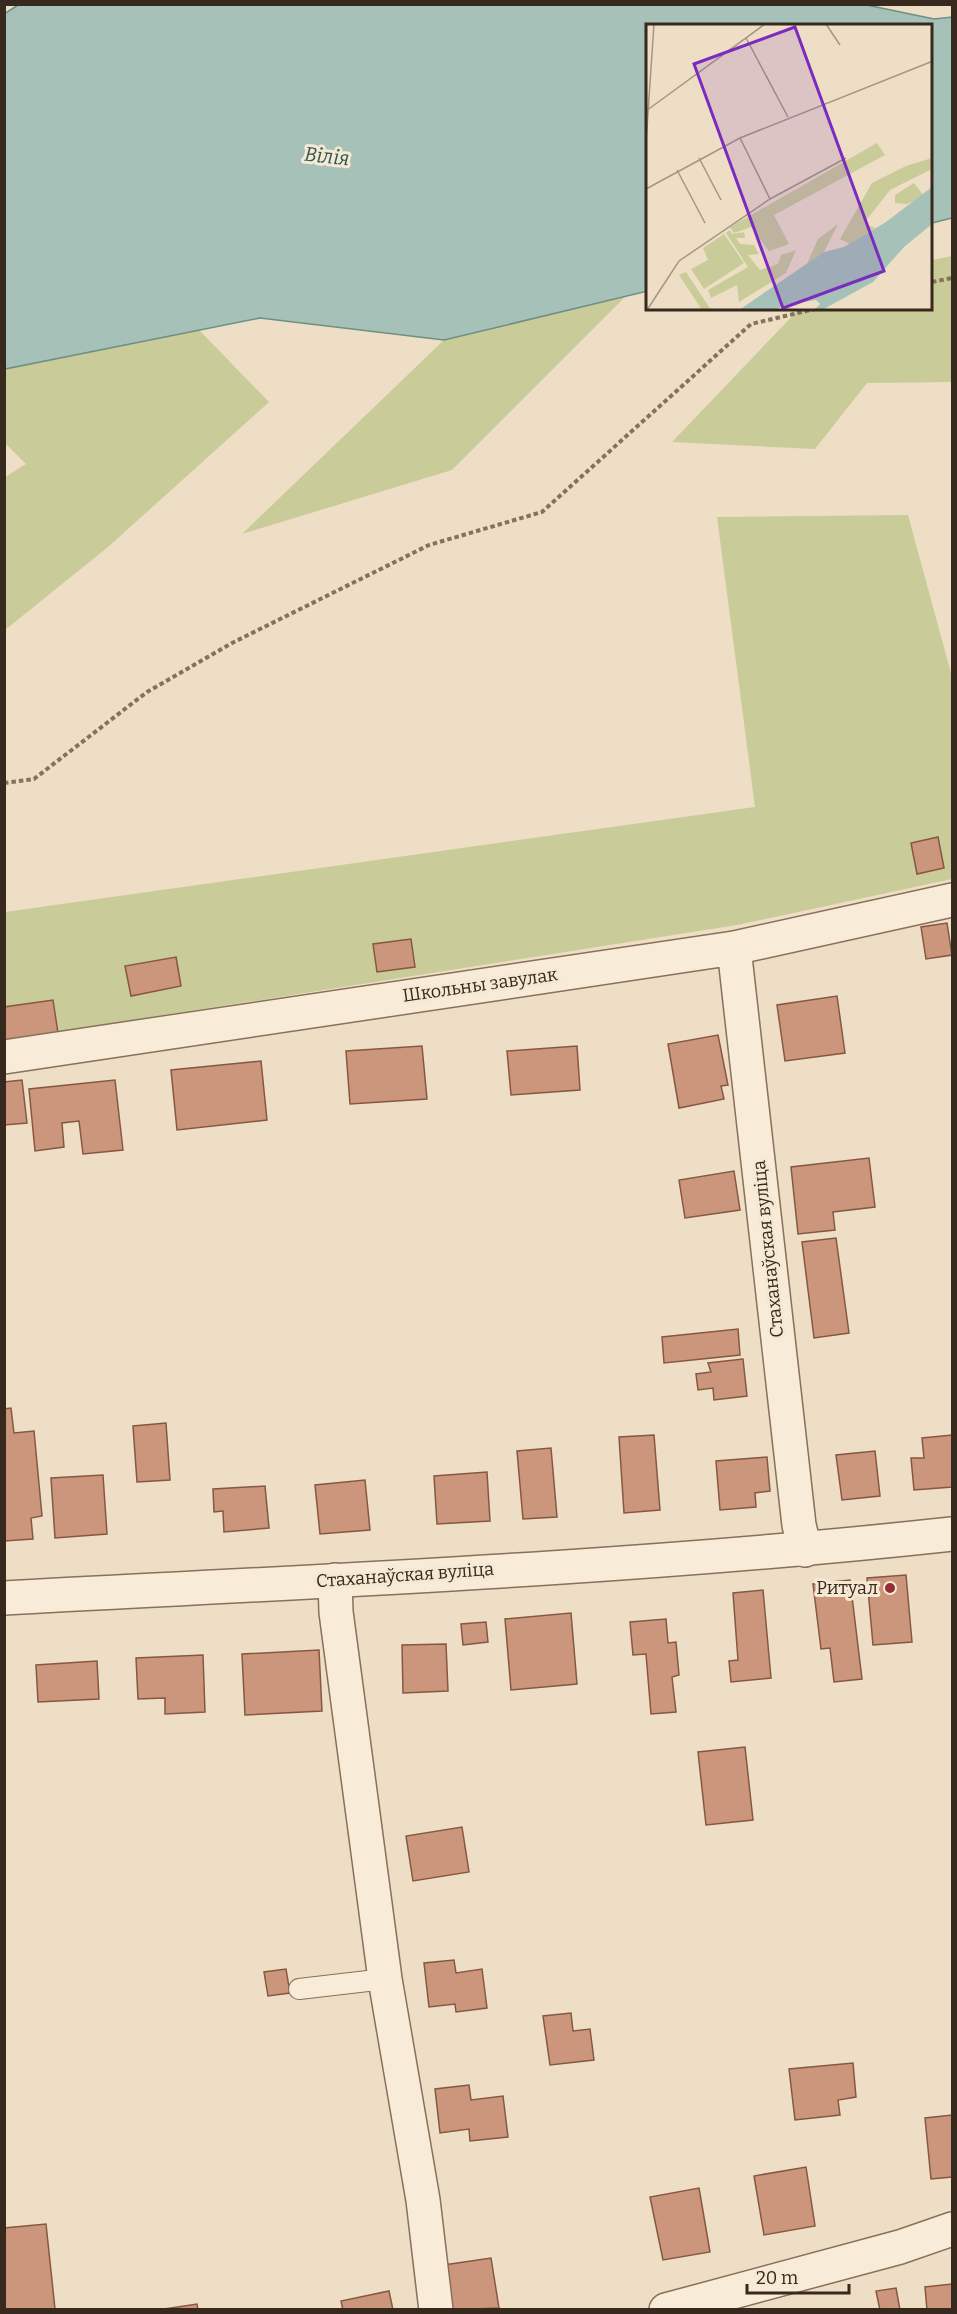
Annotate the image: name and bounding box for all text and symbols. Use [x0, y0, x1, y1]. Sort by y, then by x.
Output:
inset map [646, 24, 933, 310]
water label: Вілія [303, 142, 351, 170]
street label: Школьны завулак [401, 963, 559, 1007]
street label: Стаханаўская вуліца [748, 1159, 788, 1339]
street label: Стаханаўская вуліца [315, 1558, 495, 1592]
place label: Ритуал [816, 1577, 878, 1599]
marker: Ритуал [883, 1581, 897, 1595]
scale bar [747, 2257, 849, 2295]
text: 20 m [756, 2267, 798, 2289]

